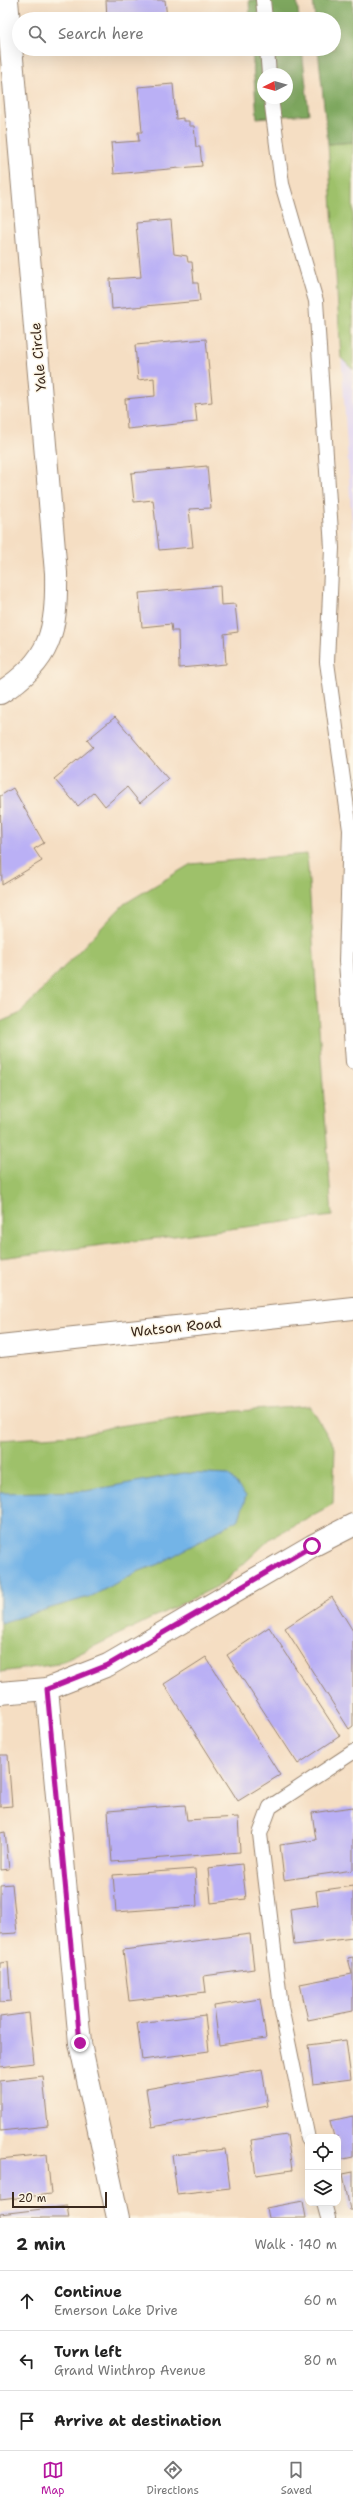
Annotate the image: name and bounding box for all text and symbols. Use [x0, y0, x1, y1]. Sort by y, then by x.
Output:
search box [12, 12, 341, 56]
icon: search [26, 23, 48, 45]
text: Search here [58, 24, 144, 44]
north arrow [257, 68, 293, 104]
street label: Yale Circle [26, 322, 50, 392]
street label: Watson Road [130, 1313, 222, 1341]
route start [303, 1537, 321, 1555]
route end [71, 2034, 89, 2052]
map controls [305, 2134, 341, 2206]
button: locate [305, 2134, 341, 2170]
button: layers [305, 2170, 341, 2206]
scale bar [12, 2190, 107, 2209]
text: 20 m [18, 2191, 46, 2206]
text: 2 min [16, 2233, 66, 2255]
text: Walk · 140 m [254, 2236, 337, 2253]
text: Continue [54, 2282, 122, 2302]
icon: ahead [16, 2290, 38, 2312]
text: 60 m [304, 2292, 337, 2309]
text: Emerson Lake Drive [54, 2302, 178, 2319]
text: Turn left [54, 2342, 122, 2362]
icon: left [16, 2350, 38, 2372]
text: 80 m [303, 2352, 337, 2369]
text: Grand Winthrop Avenue [54, 2362, 206, 2379]
icon: arrive [16, 2410, 38, 2432]
text: Arrive at destination [54, 2411, 222, 2431]
tab: Map [41, 2459, 65, 2498]
tab: Directions [146, 2459, 199, 2498]
tab: Saved [281, 2459, 312, 2498]

